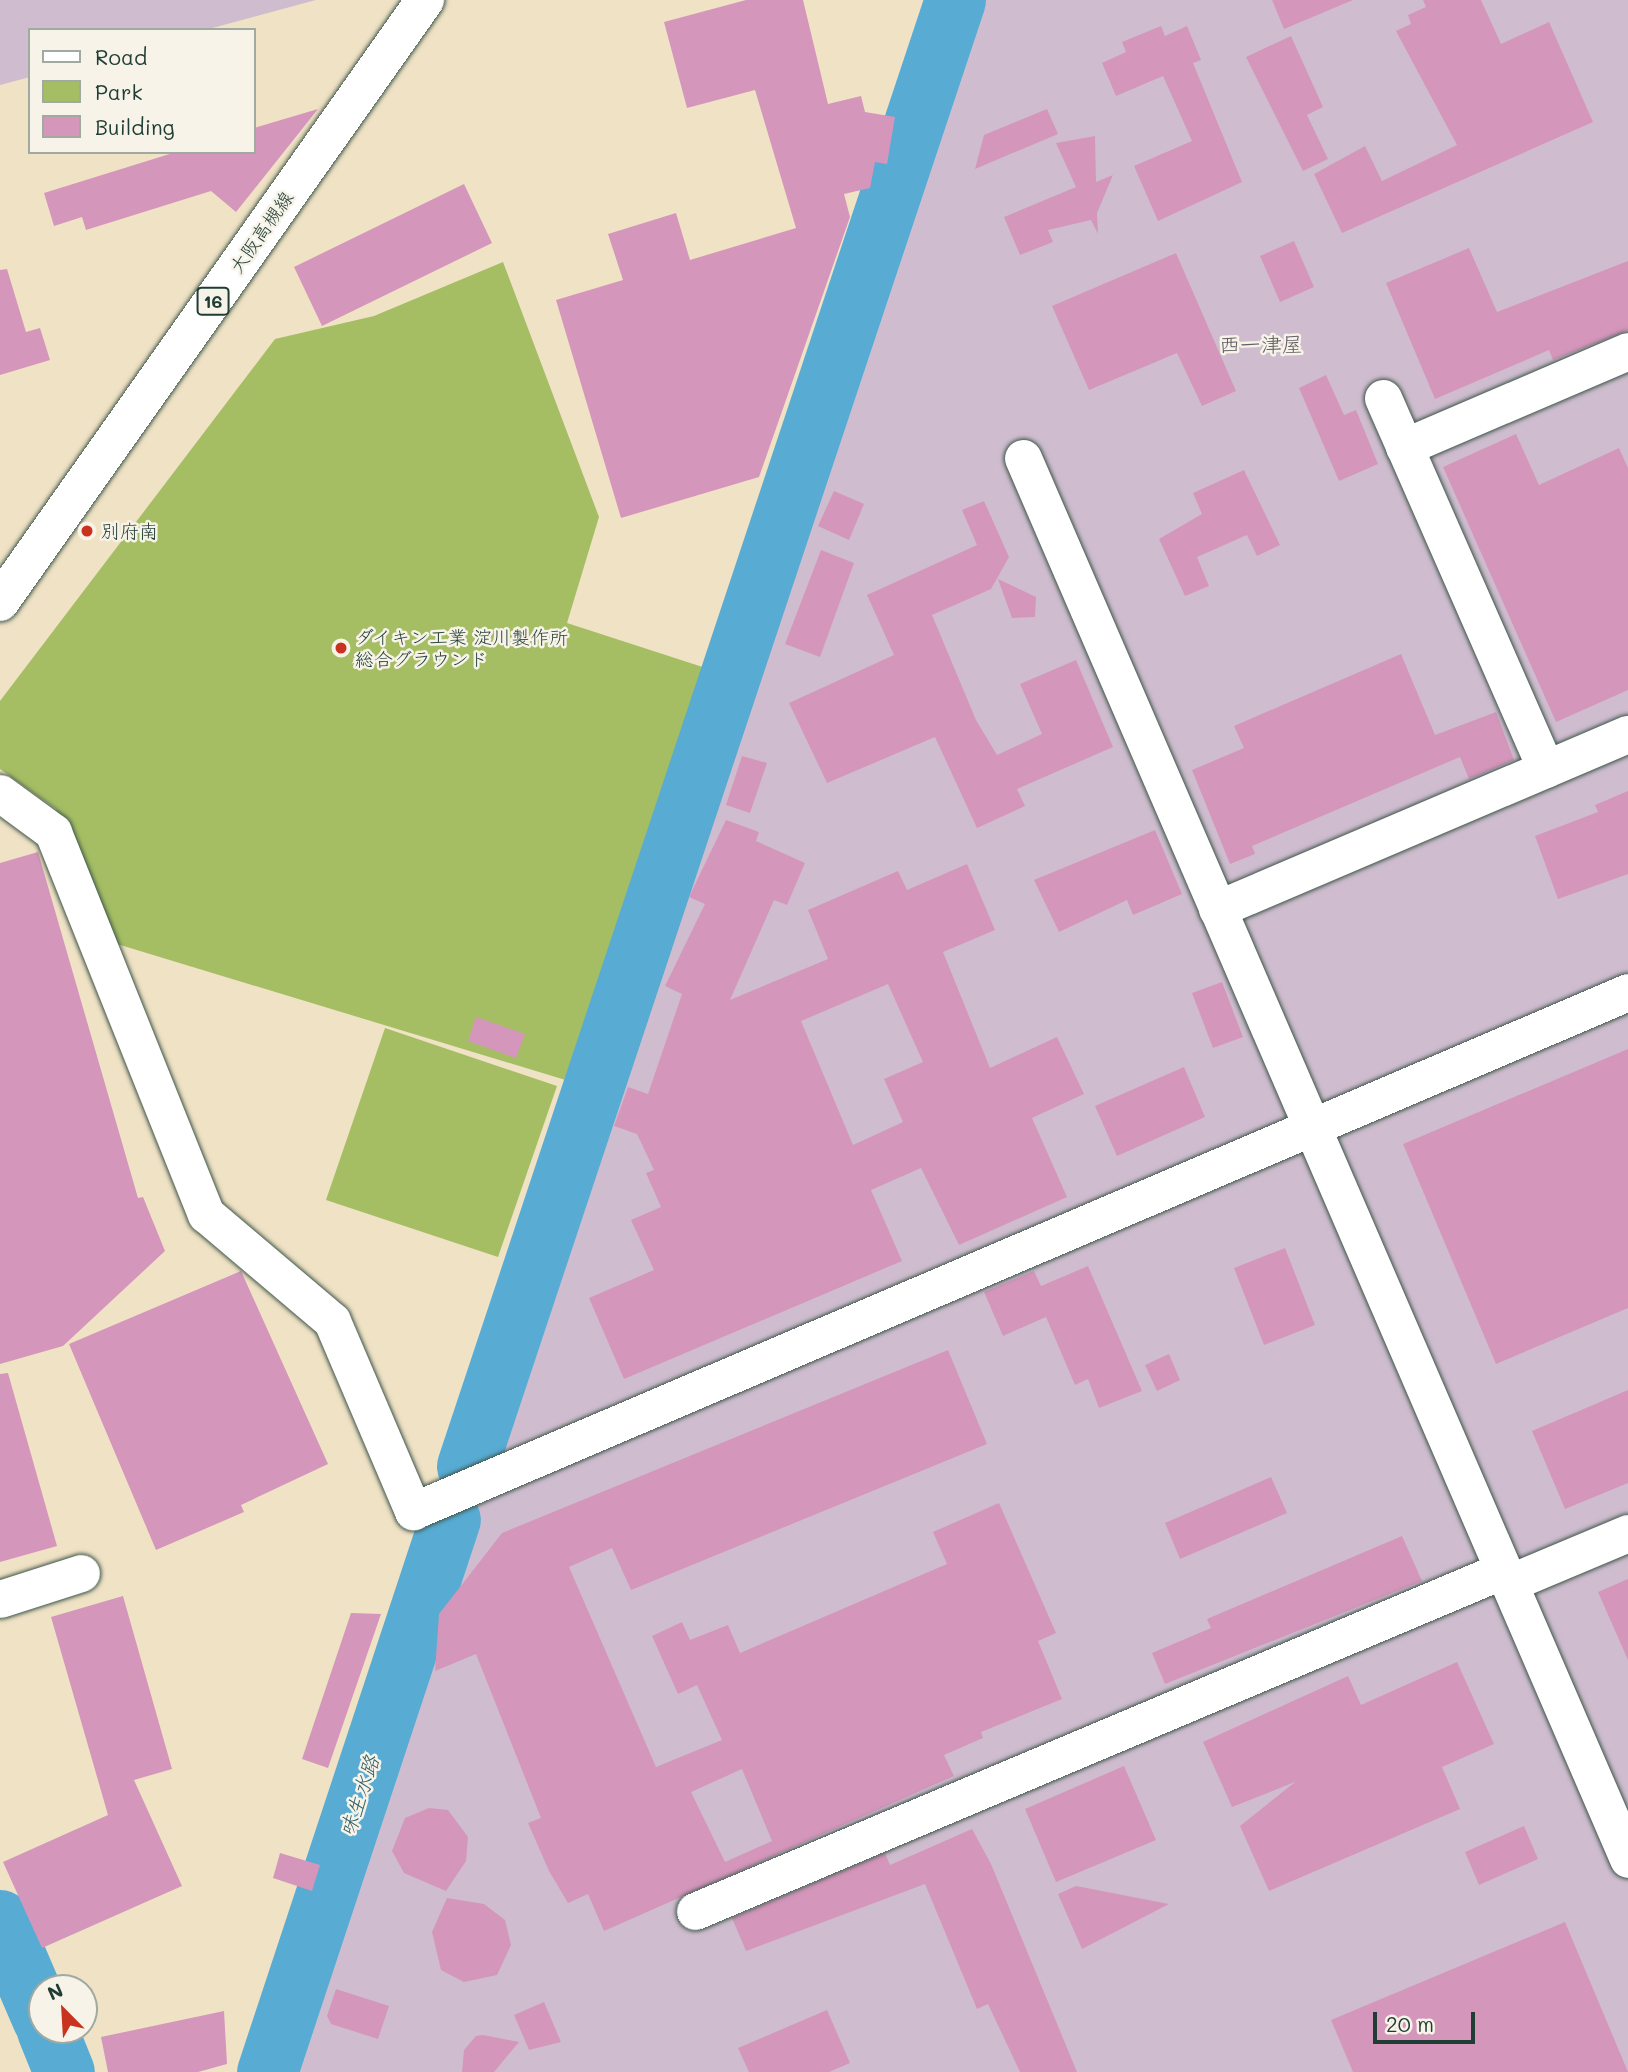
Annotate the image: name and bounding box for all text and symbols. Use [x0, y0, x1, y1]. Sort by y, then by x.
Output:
legend [28, 28, 256, 154]
text: Road [95, 43, 147, 70]
text: Park [95, 78, 143, 105]
text: Building [95, 113, 175, 140]
street label: 大阪高槻線 [224, 187, 298, 277]
road number: 16 [196, 286, 230, 316]
district label: 西一津屋 [1219, 331, 1303, 357]
place label: 別府南 [101, 520, 158, 542]
marker: 別府南 [79, 523, 95, 539]
place label: ダイキン工業 淀川製作所 総合グラウンド [355, 626, 570, 670]
marker: ダイキン工業 淀川製作所 総合グラウンド [333, 640, 349, 656]
water label: 味生水路 [334, 1752, 384, 1840]
north arrow [28, 1974, 98, 2044]
text: N [43, 1977, 67, 2006]
scale bar [1376, 1998, 1478, 2042]
text: 20 m [1386, 2010, 1434, 2037]

